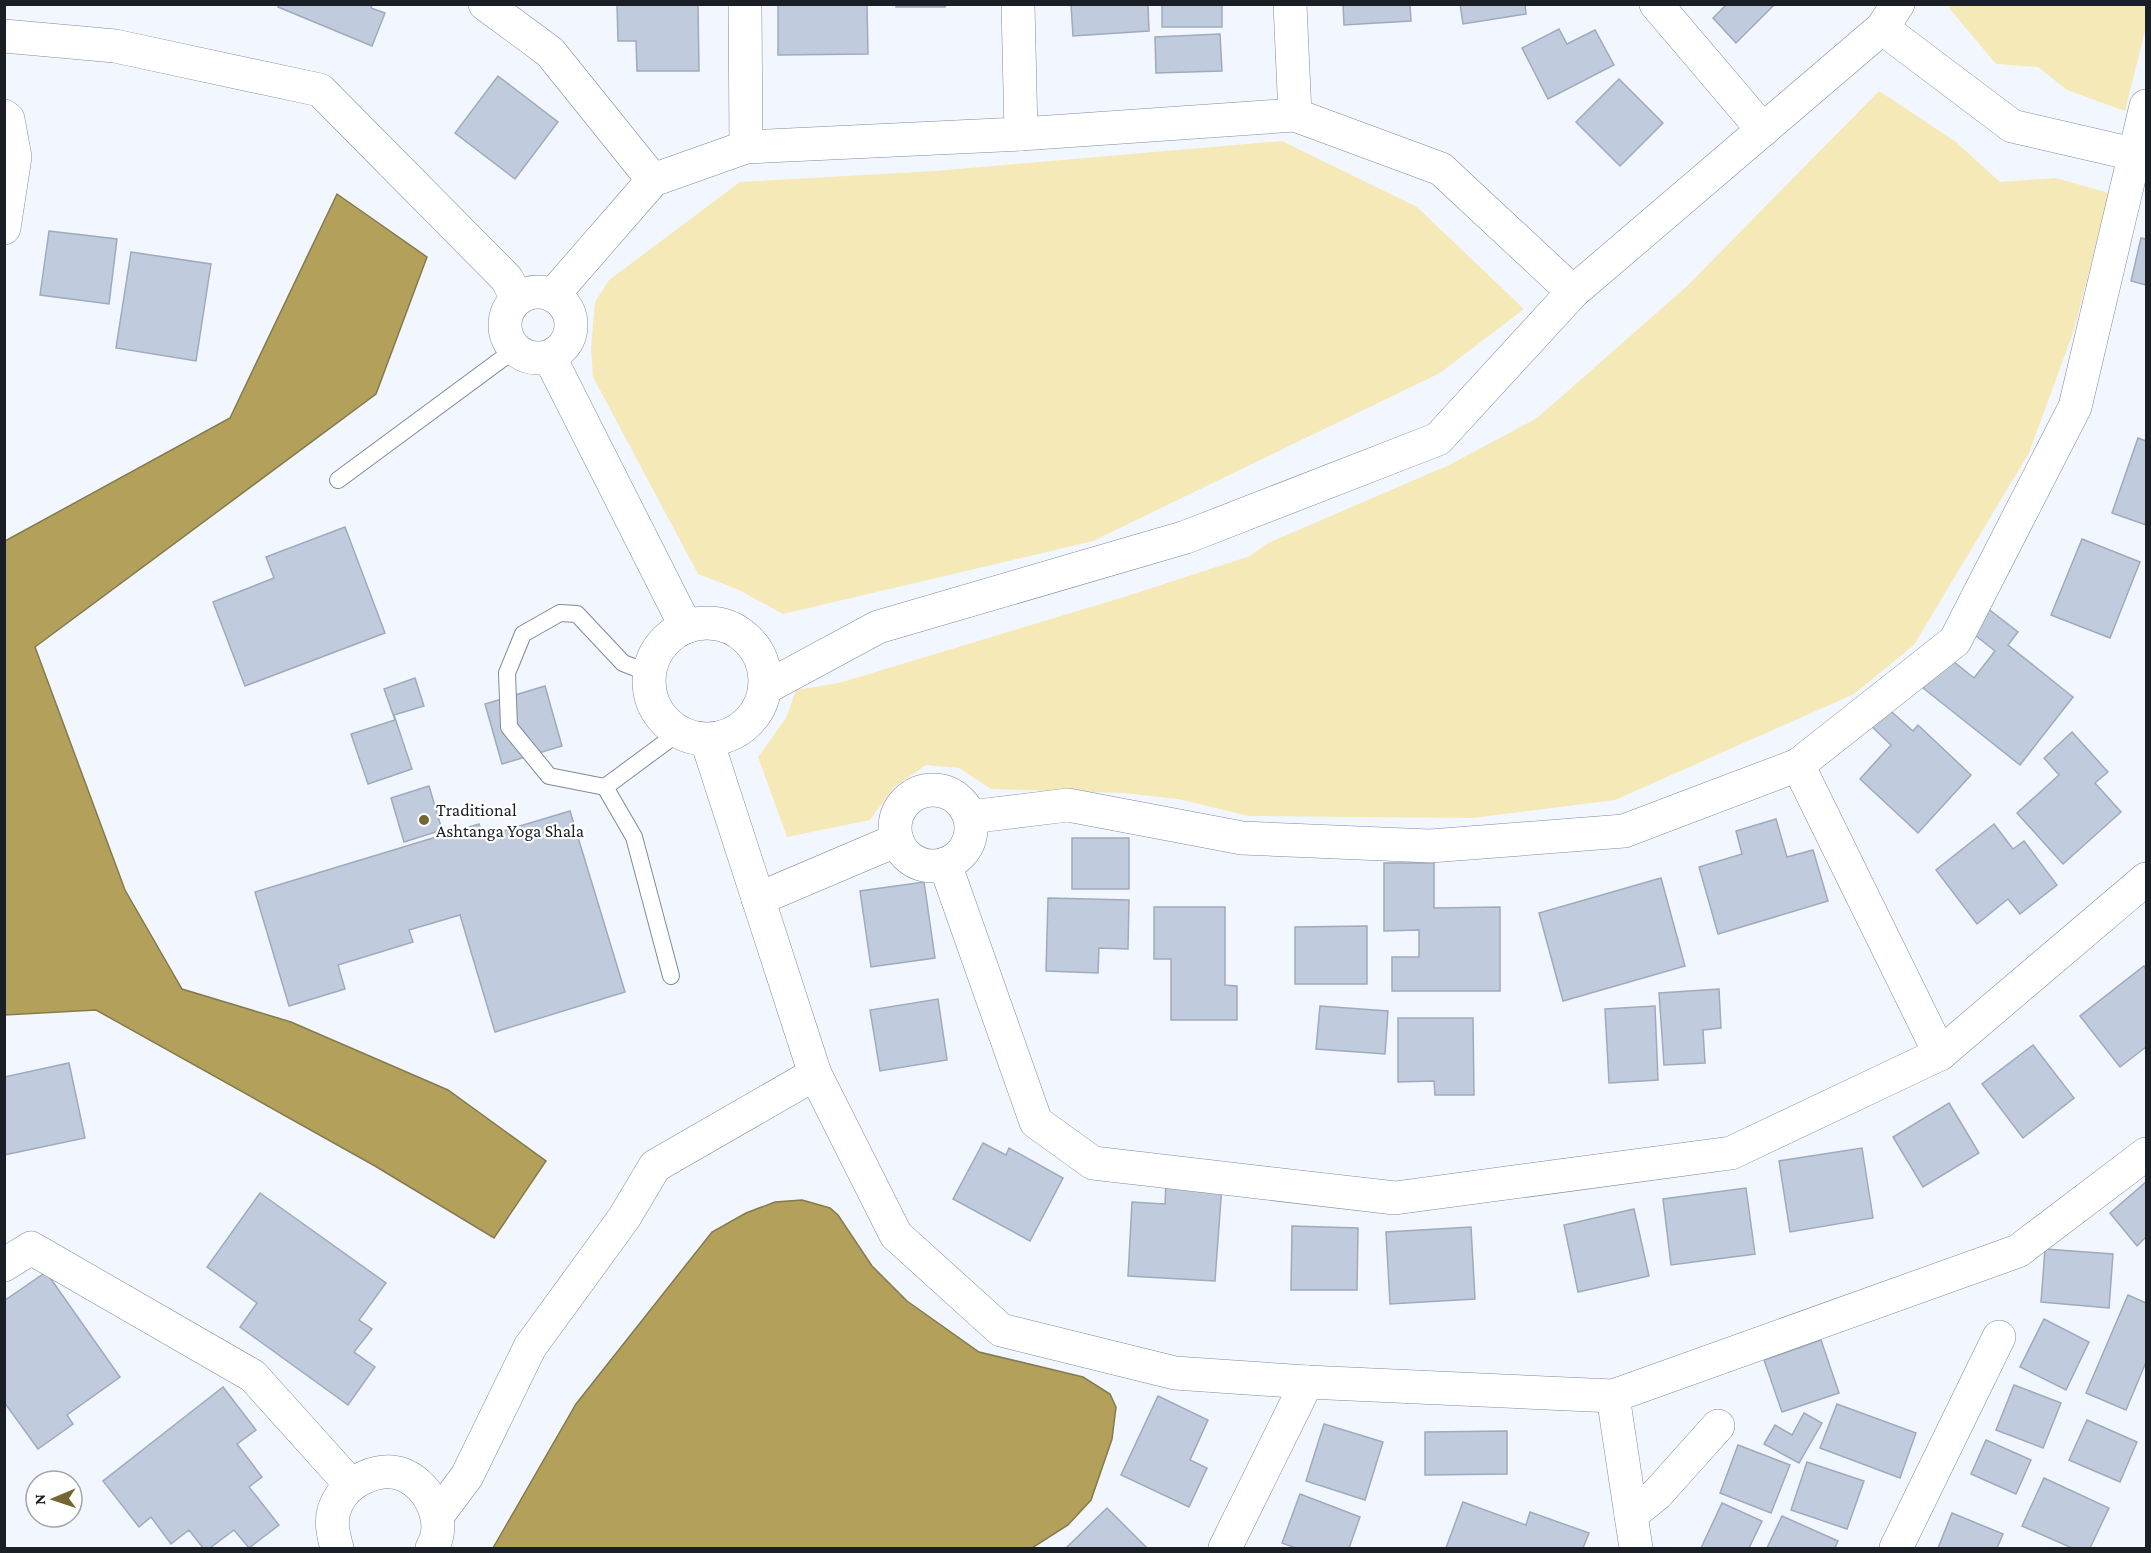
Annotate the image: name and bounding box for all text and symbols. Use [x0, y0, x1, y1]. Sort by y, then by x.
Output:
place label: Traditional Ashtanga Yoga Shala [436, 800, 584, 841]
marker: Traditional Ashtanga Yoga Shala [417, 813, 431, 827]
north arrow [24, 1469, 84, 1529]
text: N [31, 1494, 48, 1505]

